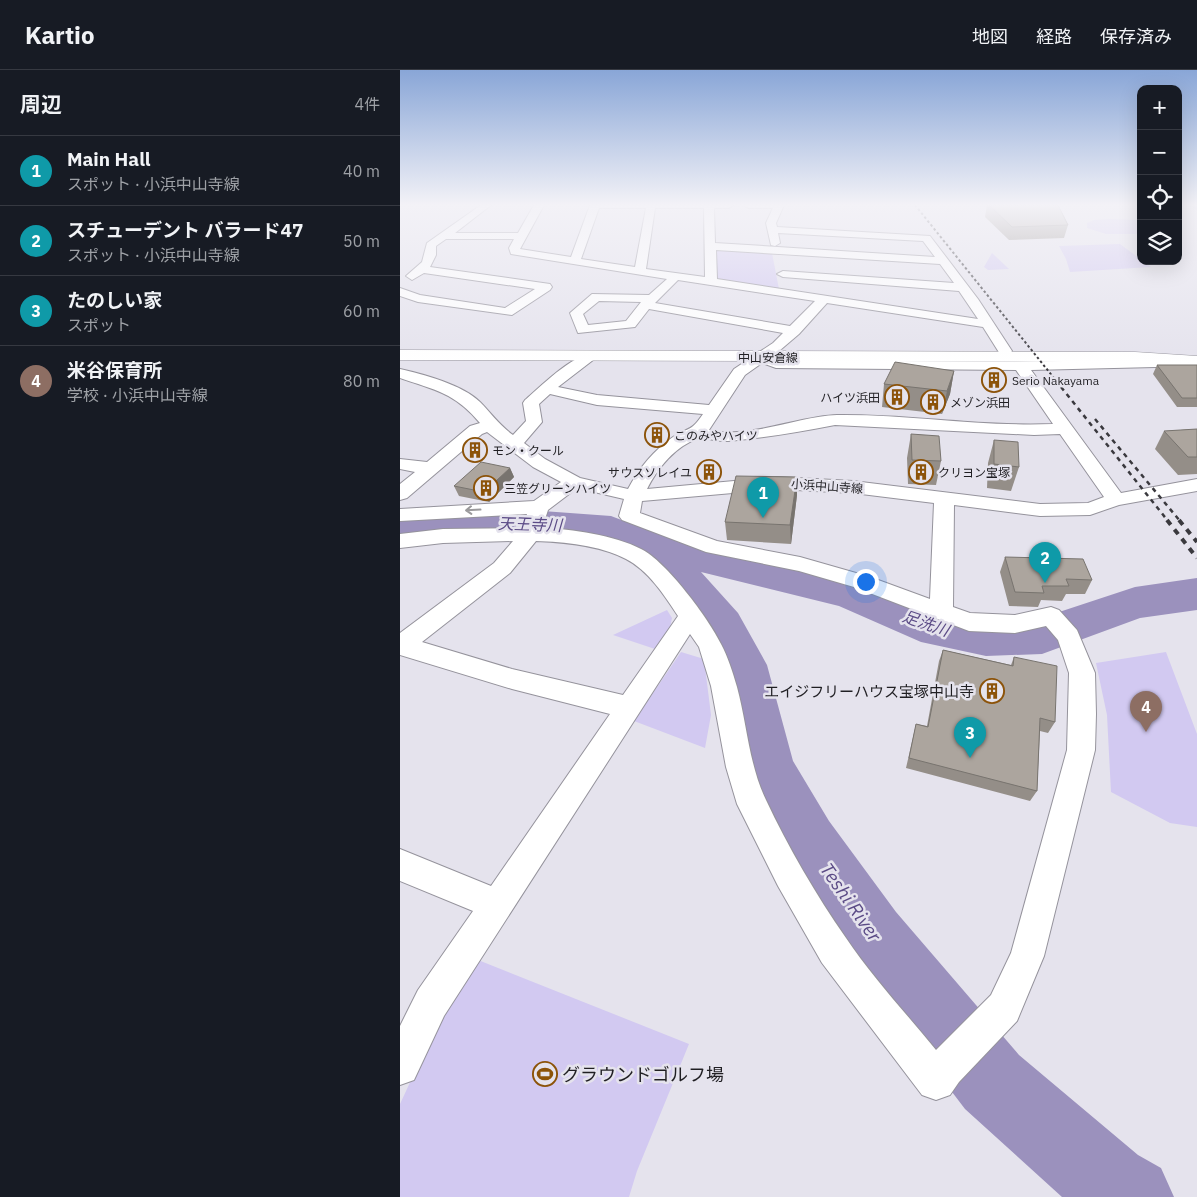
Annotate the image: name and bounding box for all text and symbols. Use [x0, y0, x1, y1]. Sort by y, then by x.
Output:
text: Kartio [25, 19, 95, 51]
text: 地図 [972, 25, 1008, 48]
text: 経路 [1036, 25, 1072, 48]
text: 保存済み [1100, 25, 1172, 48]
map controls [1137, 85, 1182, 265]
button: + [1137, 85, 1182, 130]
text: 周辺 [20, 90, 62, 118]
text: 4件 [354, 94, 380, 114]
button: − [1137, 130, 1182, 175]
text: Main Hall [67, 147, 151, 171]
text: 1 [31, 161, 41, 181]
text: 40 m [343, 161, 380, 181]
text: スポット · 小浜中山寺線 [67, 174, 240, 194]
button: locate [1137, 175, 1182, 220]
text: スチューデント バラード47 [67, 218, 303, 242]
button: layers [1137, 220, 1182, 265]
text: 2 [31, 231, 41, 251]
text: 50 m [343, 231, 380, 251]
text: スポット · 小浜中山寺線 [67, 245, 240, 265]
text: たのしい家 [67, 288, 162, 312]
text: 3 [31, 301, 41, 321]
text: 60 m [343, 301, 380, 321]
text: スポット [67, 315, 131, 335]
street label: 中山安倉線 [738, 350, 798, 365]
text: 米谷保育所 [67, 358, 162, 382]
building icon: Serio Nakayama [981, 367, 1007, 393]
text: 4 [31, 371, 41, 391]
text: 80 m [343, 371, 380, 391]
place label: Serio Nakayama [1012, 373, 1100, 388]
building icon: ハイツ浜田 [884, 384, 910, 410]
text: 学校 · 小浜中山寺線 [67, 385, 208, 405]
building icon: メゾン浜田 [920, 389, 946, 415]
place label: ハイツ浜田 [820, 390, 880, 405]
place label: メゾン浜田 [950, 395, 1010, 410]
building icon: このみやハイツ [644, 422, 670, 448]
place label: このみやハイツ [674, 428, 758, 443]
building icon: モン・クール [462, 437, 488, 463]
place label: モン・クール [492, 443, 564, 458]
building icon: サウスソレイユ [696, 459, 722, 485]
building icon: クリヨン宝塚 [908, 459, 934, 485]
place label: サウスソレイユ [608, 465, 692, 480]
place label: クリヨン宝塚 [938, 465, 1010, 480]
building icon: 三笠グリーンハイツ [473, 475, 499, 501]
street label: 小浜中山寺線 [791, 476, 863, 496]
pin: 1 [747, 477, 779, 518]
place label: 三笠グリーンハイツ [504, 481, 611, 496]
one-way arrow [465, 506, 481, 515]
water label: 天王寺川 [498, 513, 564, 535]
pin: 2 [1029, 542, 1061, 583]
your location [853, 569, 879, 595]
water label: 足洗川 [900, 606, 954, 641]
building icon: エイジフリーハウス宝塚中山寺 [979, 678, 1005, 704]
place label: エイジフリーハウス宝塚中山寺 [764, 682, 974, 701]
pin: 4 [1130, 691, 1162, 732]
pin: 3 [954, 717, 986, 758]
water label: Teshi River [815, 858, 887, 947]
sports icon: グラウンドゴルフ場 [532, 1061, 558, 1087]
place label: グラウンドゴルフ場 [562, 1063, 724, 1086]

